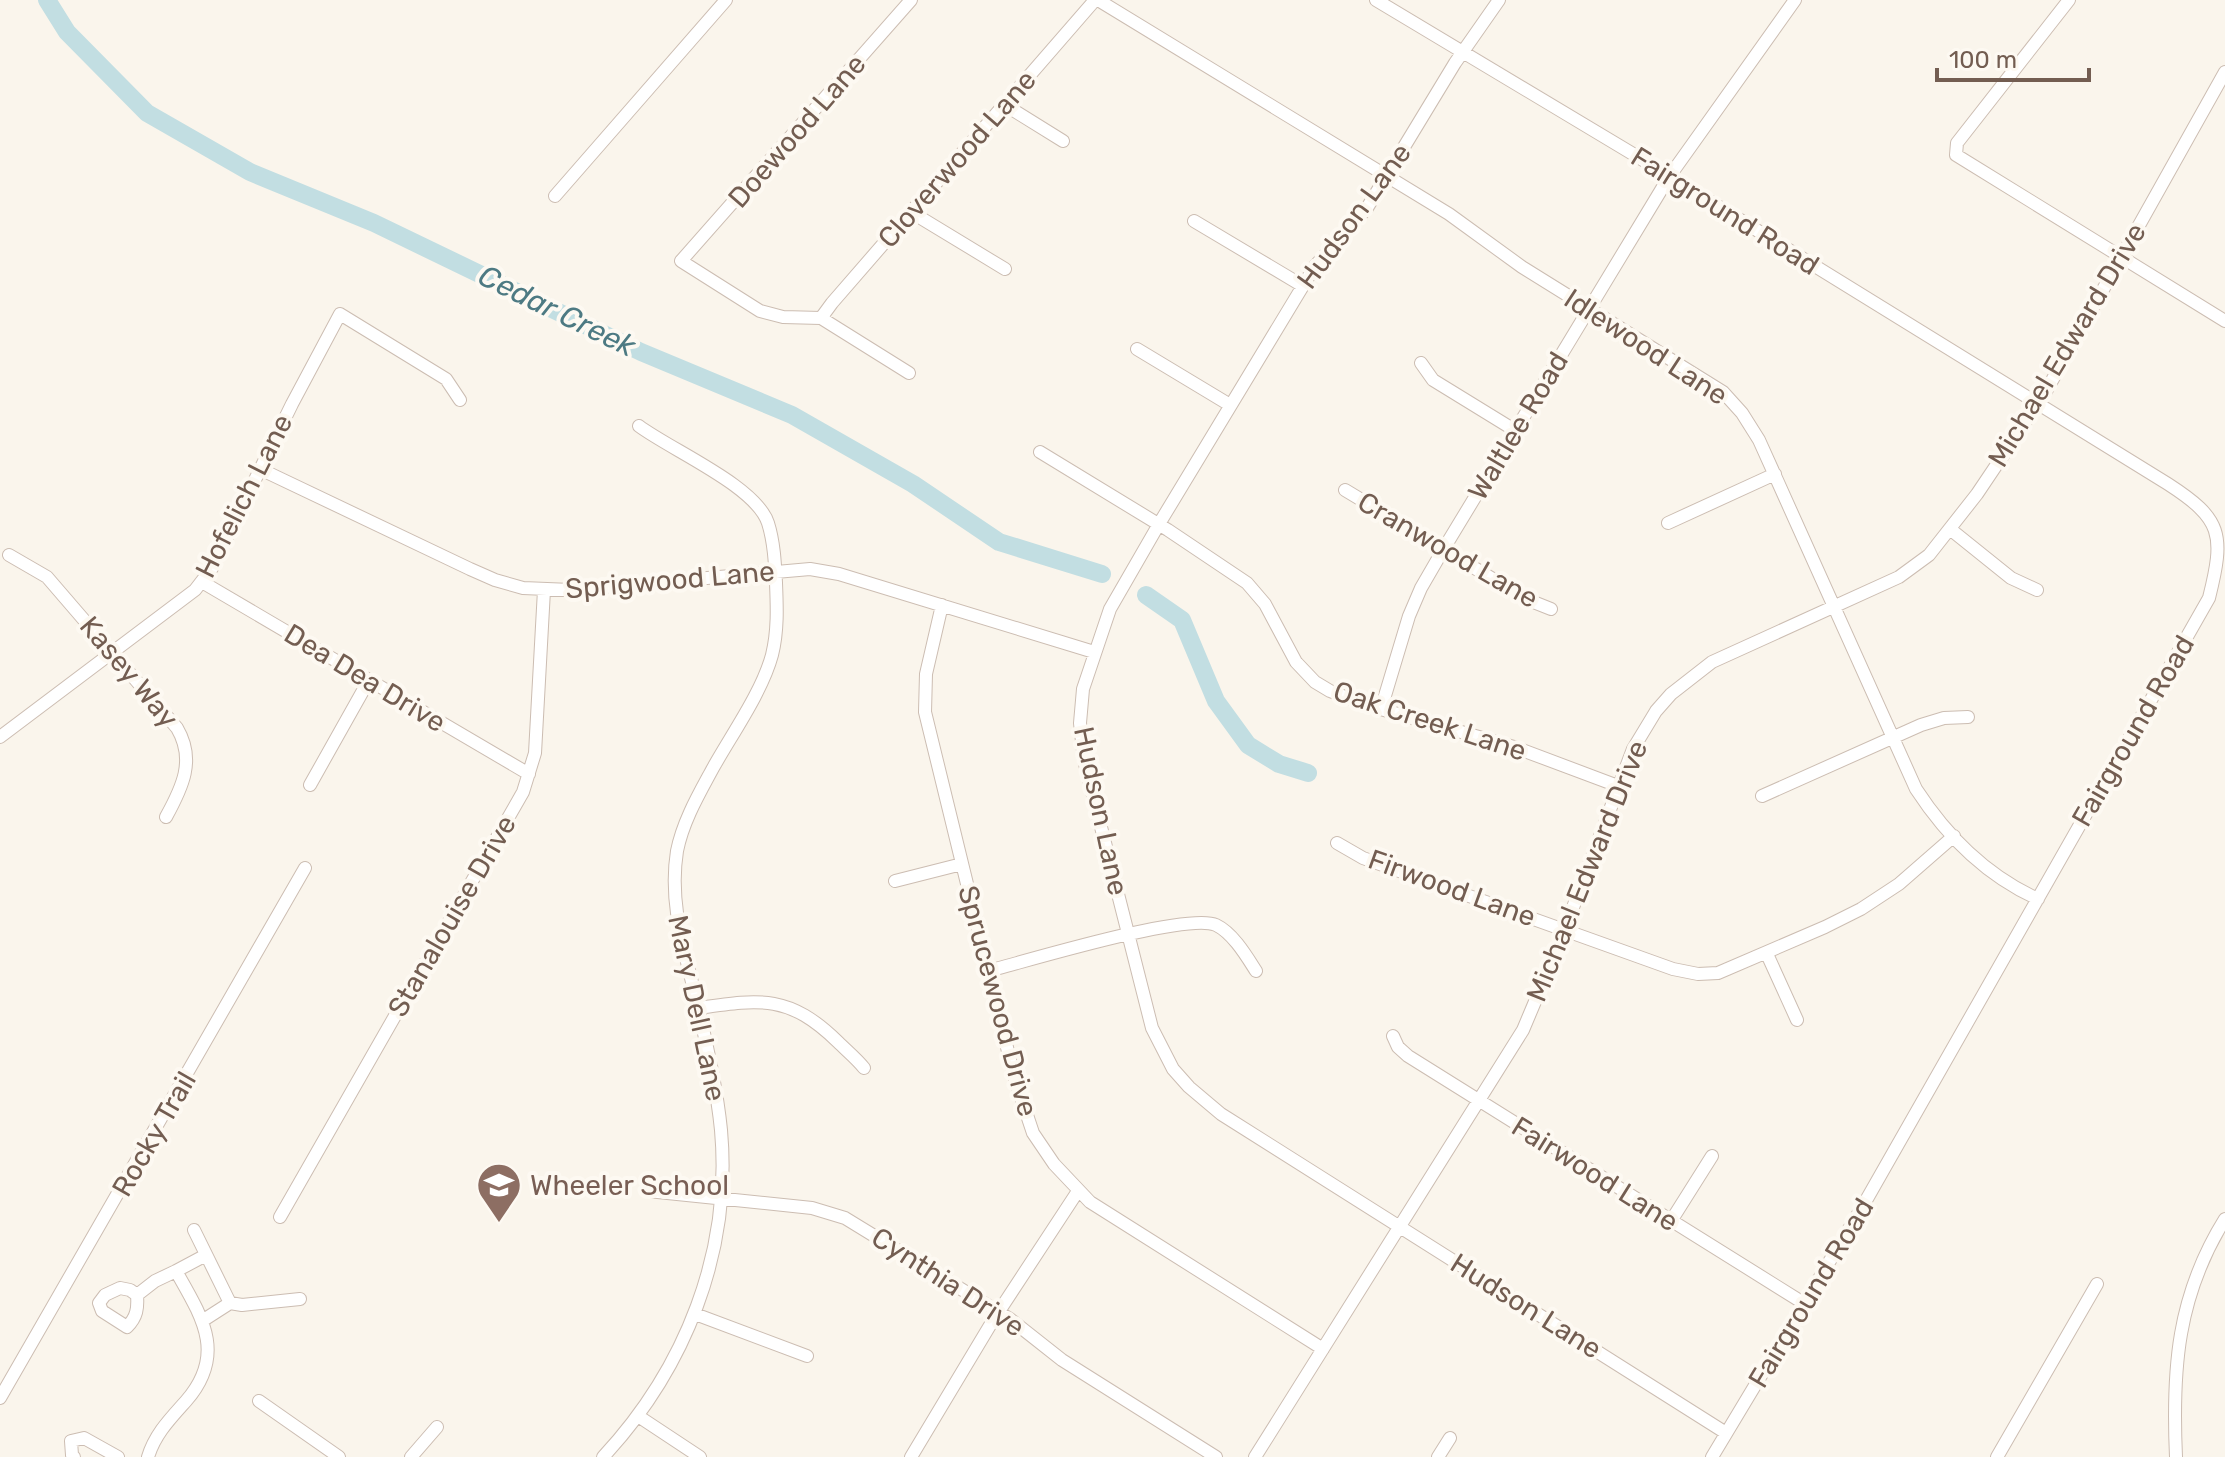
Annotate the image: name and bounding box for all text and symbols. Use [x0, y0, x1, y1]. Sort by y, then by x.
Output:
scale bar [1937, 32, 2089, 82]
text: 100 m [1949, 46, 2017, 74]
street label: Doewood Lane [721, 48, 873, 214]
street label: Cloverwood Lane [871, 64, 1043, 254]
street label: Hudson Lane [1290, 137, 1418, 295]
street label: Fairground Road [1625, 140, 1825, 282]
street label: Michael Edward Drive [1981, 217, 2153, 473]
water label: Cedar Creek [472, 257, 642, 365]
street label: Idlewood Lane [1558, 282, 1734, 412]
street label: Waltlee Road [1461, 346, 1575, 506]
street label: Hofelich Lane [189, 409, 299, 583]
street label: Cranwood Lane [1352, 485, 1544, 615]
street label: Sprigwood Lane [564, 554, 776, 606]
street label: Kasey Way [73, 610, 185, 734]
street label: Dea Dea Drive [279, 617, 451, 739]
street label: Fairground Road [2065, 630, 2201, 832]
street label: Oak Creek Lane [1329, 674, 1531, 768]
street label: Hudson Lane [1067, 724, 1135, 898]
street label: Michael Edward Drive [1520, 736, 1654, 1006]
street label: Stanalouise Drive [381, 809, 523, 1023]
street label: Firwood Lane [1364, 843, 1540, 933]
street label: Sprucewood Drive [951, 882, 1045, 1120]
street label: Mary Dell Lane [661, 912, 733, 1104]
street label: Rocky Trail [105, 1066, 203, 1202]
street label: Fairwood Lane [1506, 1110, 1684, 1238]
school or university icon: Wheeler School [475, 1161, 523, 1224]
place label: Wheeler School [530, 1169, 729, 1202]
street label: Fairground Road [1741, 1192, 1881, 1394]
street label: Cynthia Drive [865, 1220, 1031, 1344]
street label: Hudson Lane [1445, 1247, 1607, 1365]

